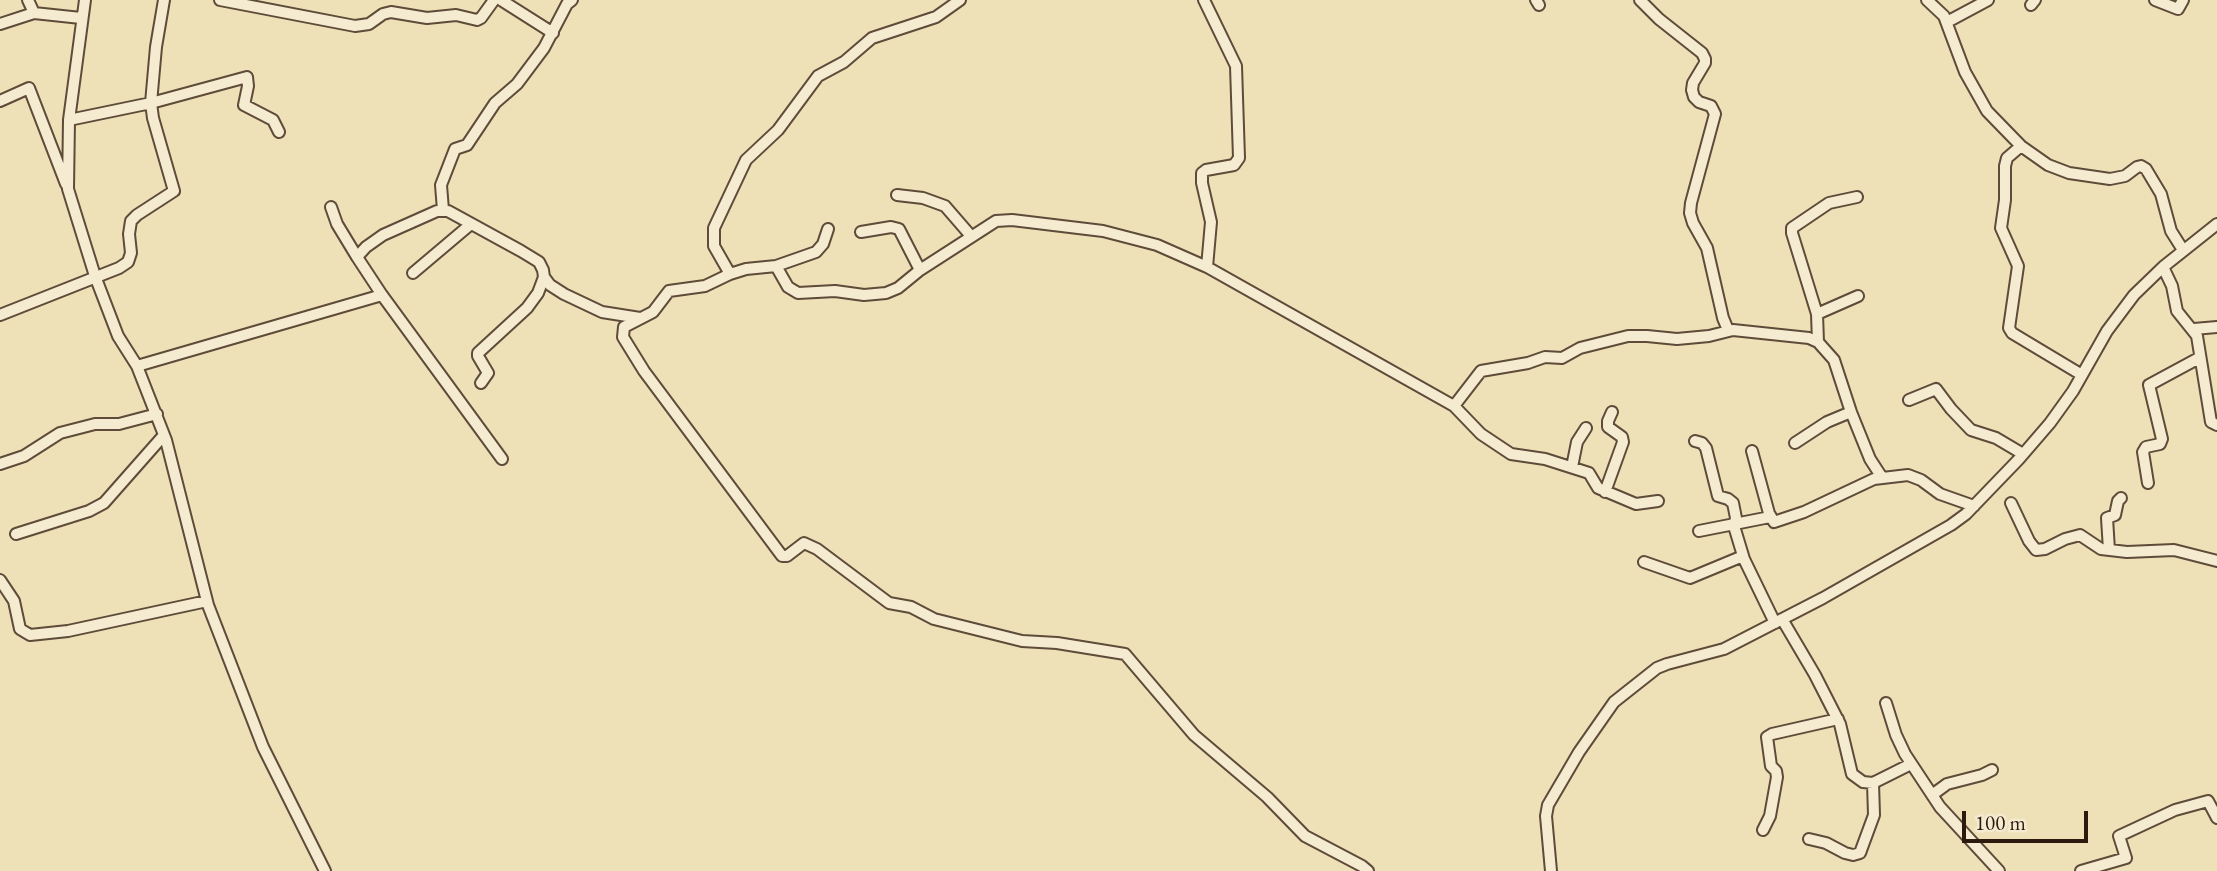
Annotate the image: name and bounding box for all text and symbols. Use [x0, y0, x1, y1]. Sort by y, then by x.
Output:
scale bar [1965, 798, 2091, 842]
text: 100 m [1975, 809, 2026, 836]

